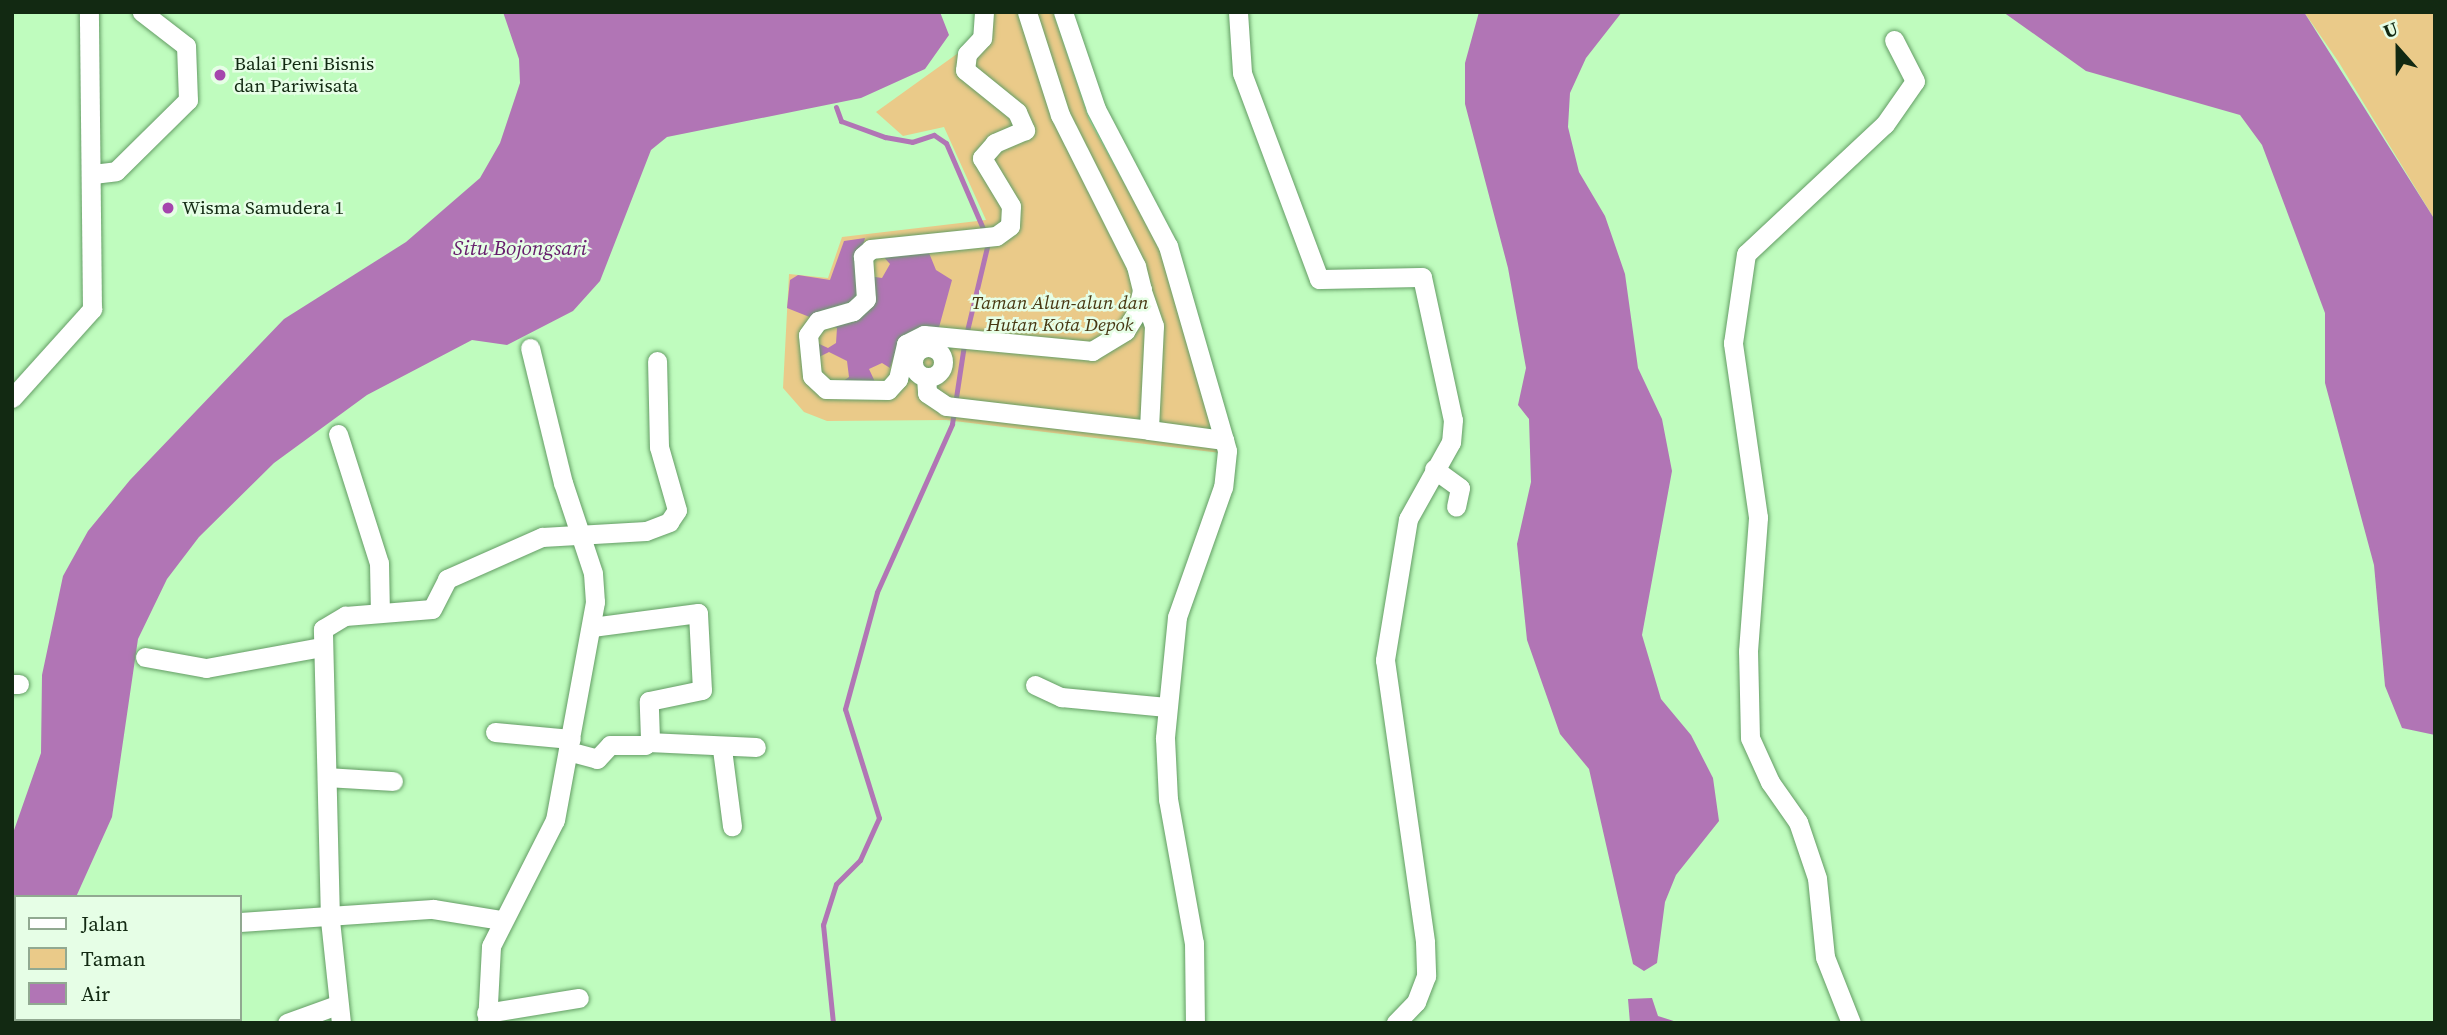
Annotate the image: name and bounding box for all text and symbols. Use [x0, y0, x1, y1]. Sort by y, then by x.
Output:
north arrow [2363, 14, 2433, 84]
text: U [2379, 15, 2402, 44]
place label: Balai Peni Bisnis dan Pariwisata [234, 53, 374, 97]
marker: Balai Peni Bisnis dan Pariwisata [212, 67, 228, 83]
place label: Wisma Samudera 1 [182, 197, 344, 219]
marker: Wisma Samudera 1 [160, 200, 176, 216]
water label: Situ Bojongsari [453, 235, 587, 261]
park label: Taman Alun-alun dan Hutan Kota Depok [972, 292, 1148, 336]
legend [14, 895, 242, 1021]
text: Jalan [81, 909, 128, 938]
text: Taman [81, 944, 146, 973]
text: Air [81, 979, 110, 1008]

